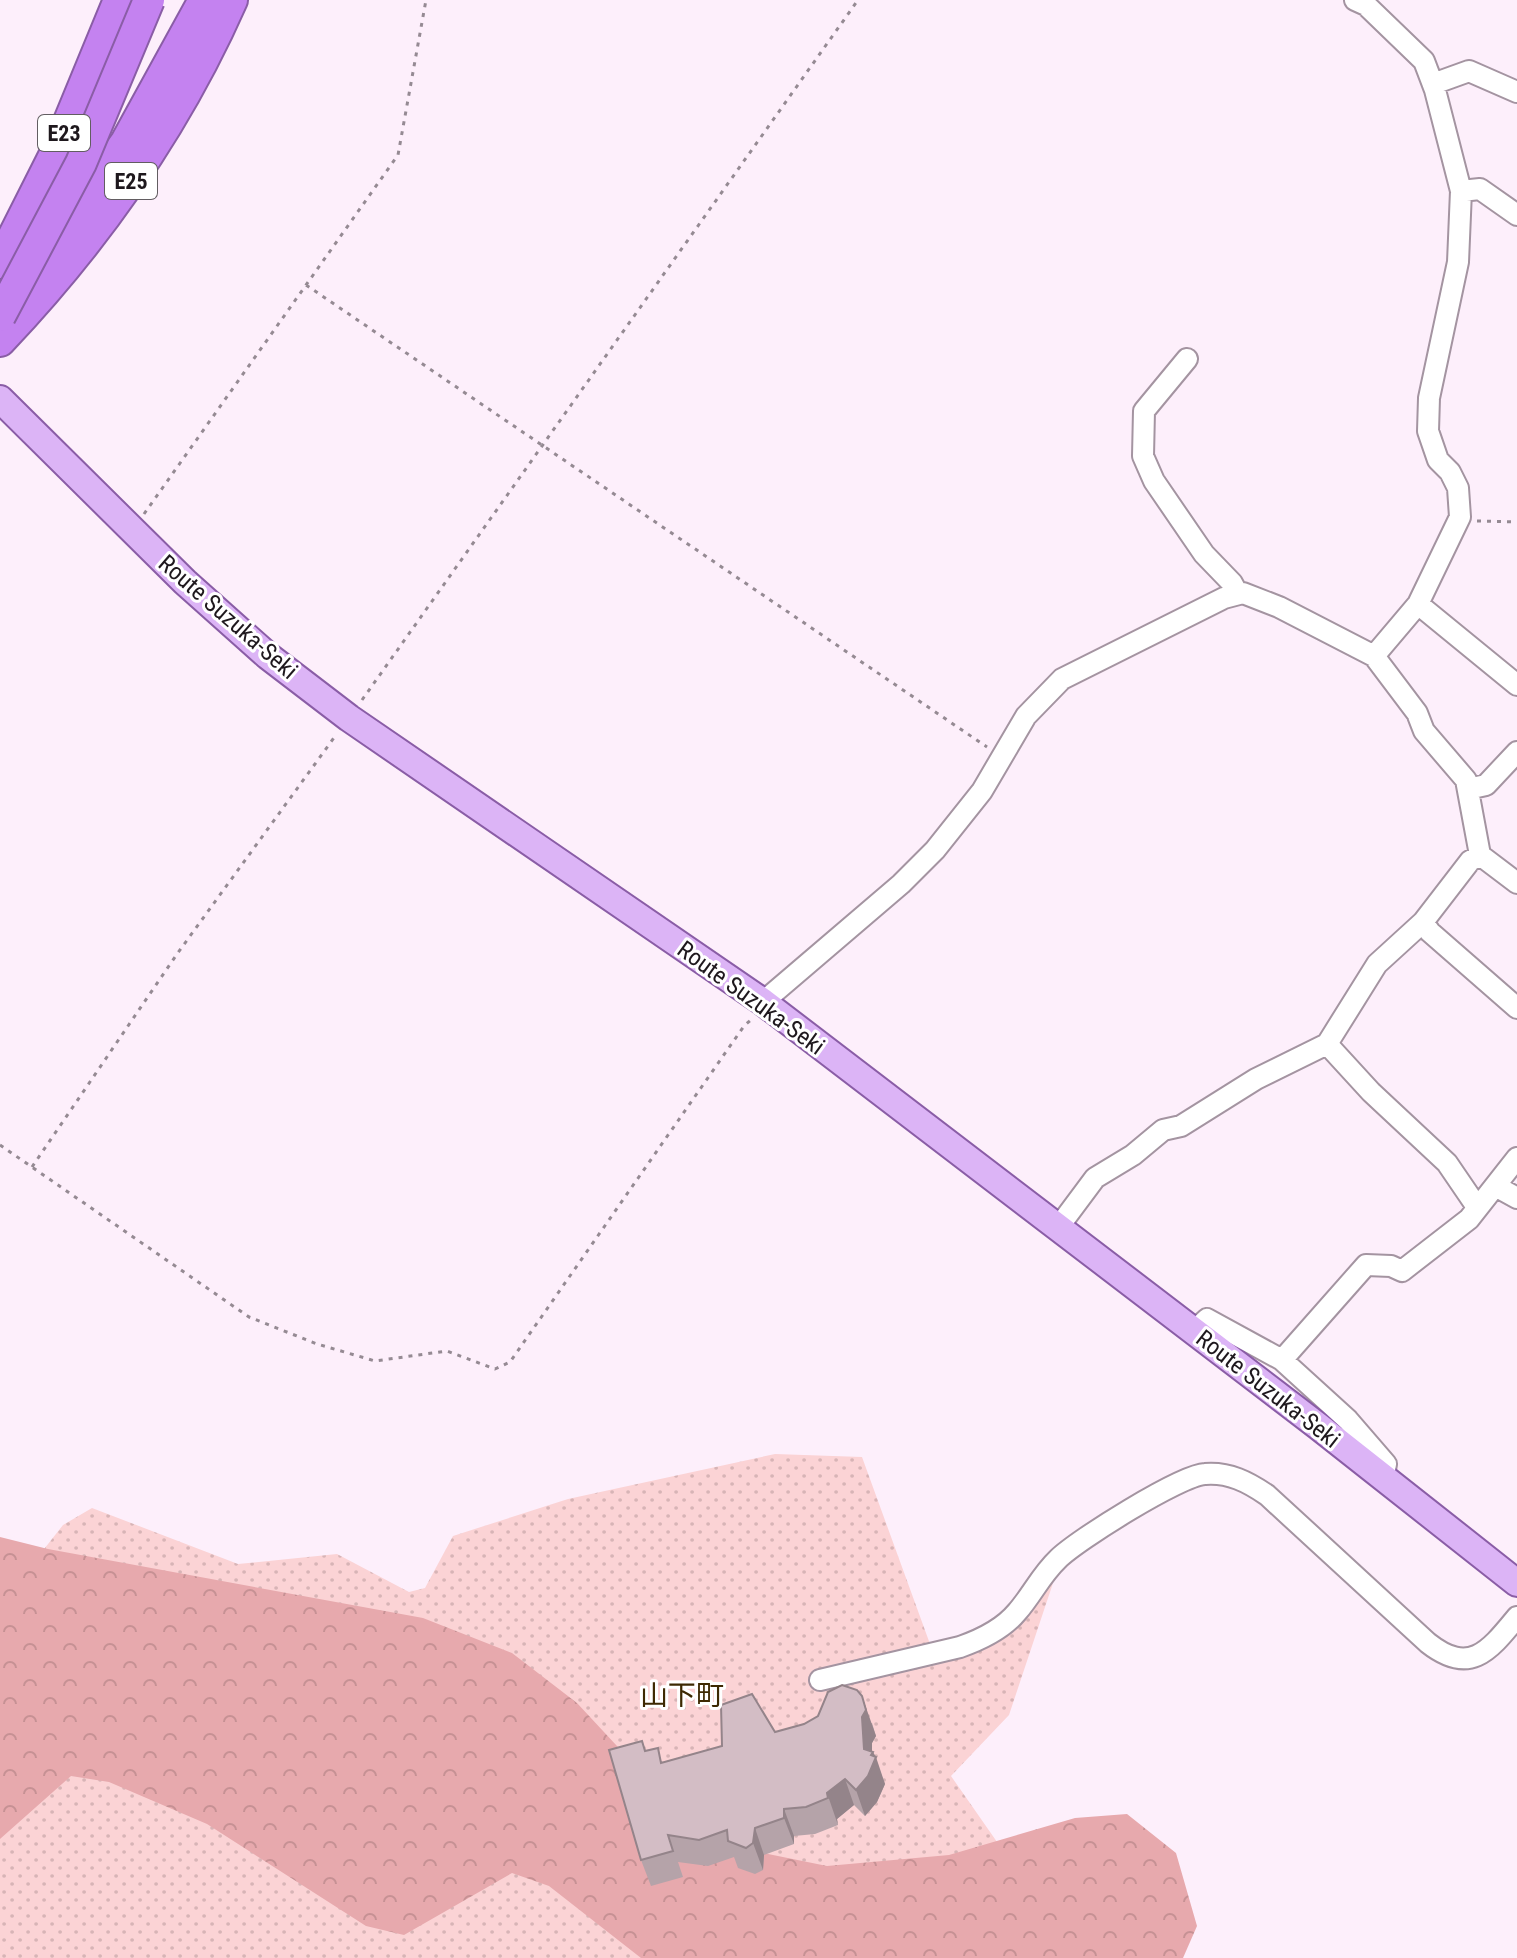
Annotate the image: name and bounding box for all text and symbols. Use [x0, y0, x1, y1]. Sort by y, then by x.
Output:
road number: E23 [38, 115, 90, 151]
road number: E25 [105, 163, 157, 199]
street label: Route Suzuka-Seki [153, 549, 303, 685]
street label: Route Suzuka-Seki [672, 935, 830, 1061]
street label: Route Suzuka-Seki [1191, 1324, 1345, 1454]
district label: 山下町 [640, 1679, 724, 1712]

